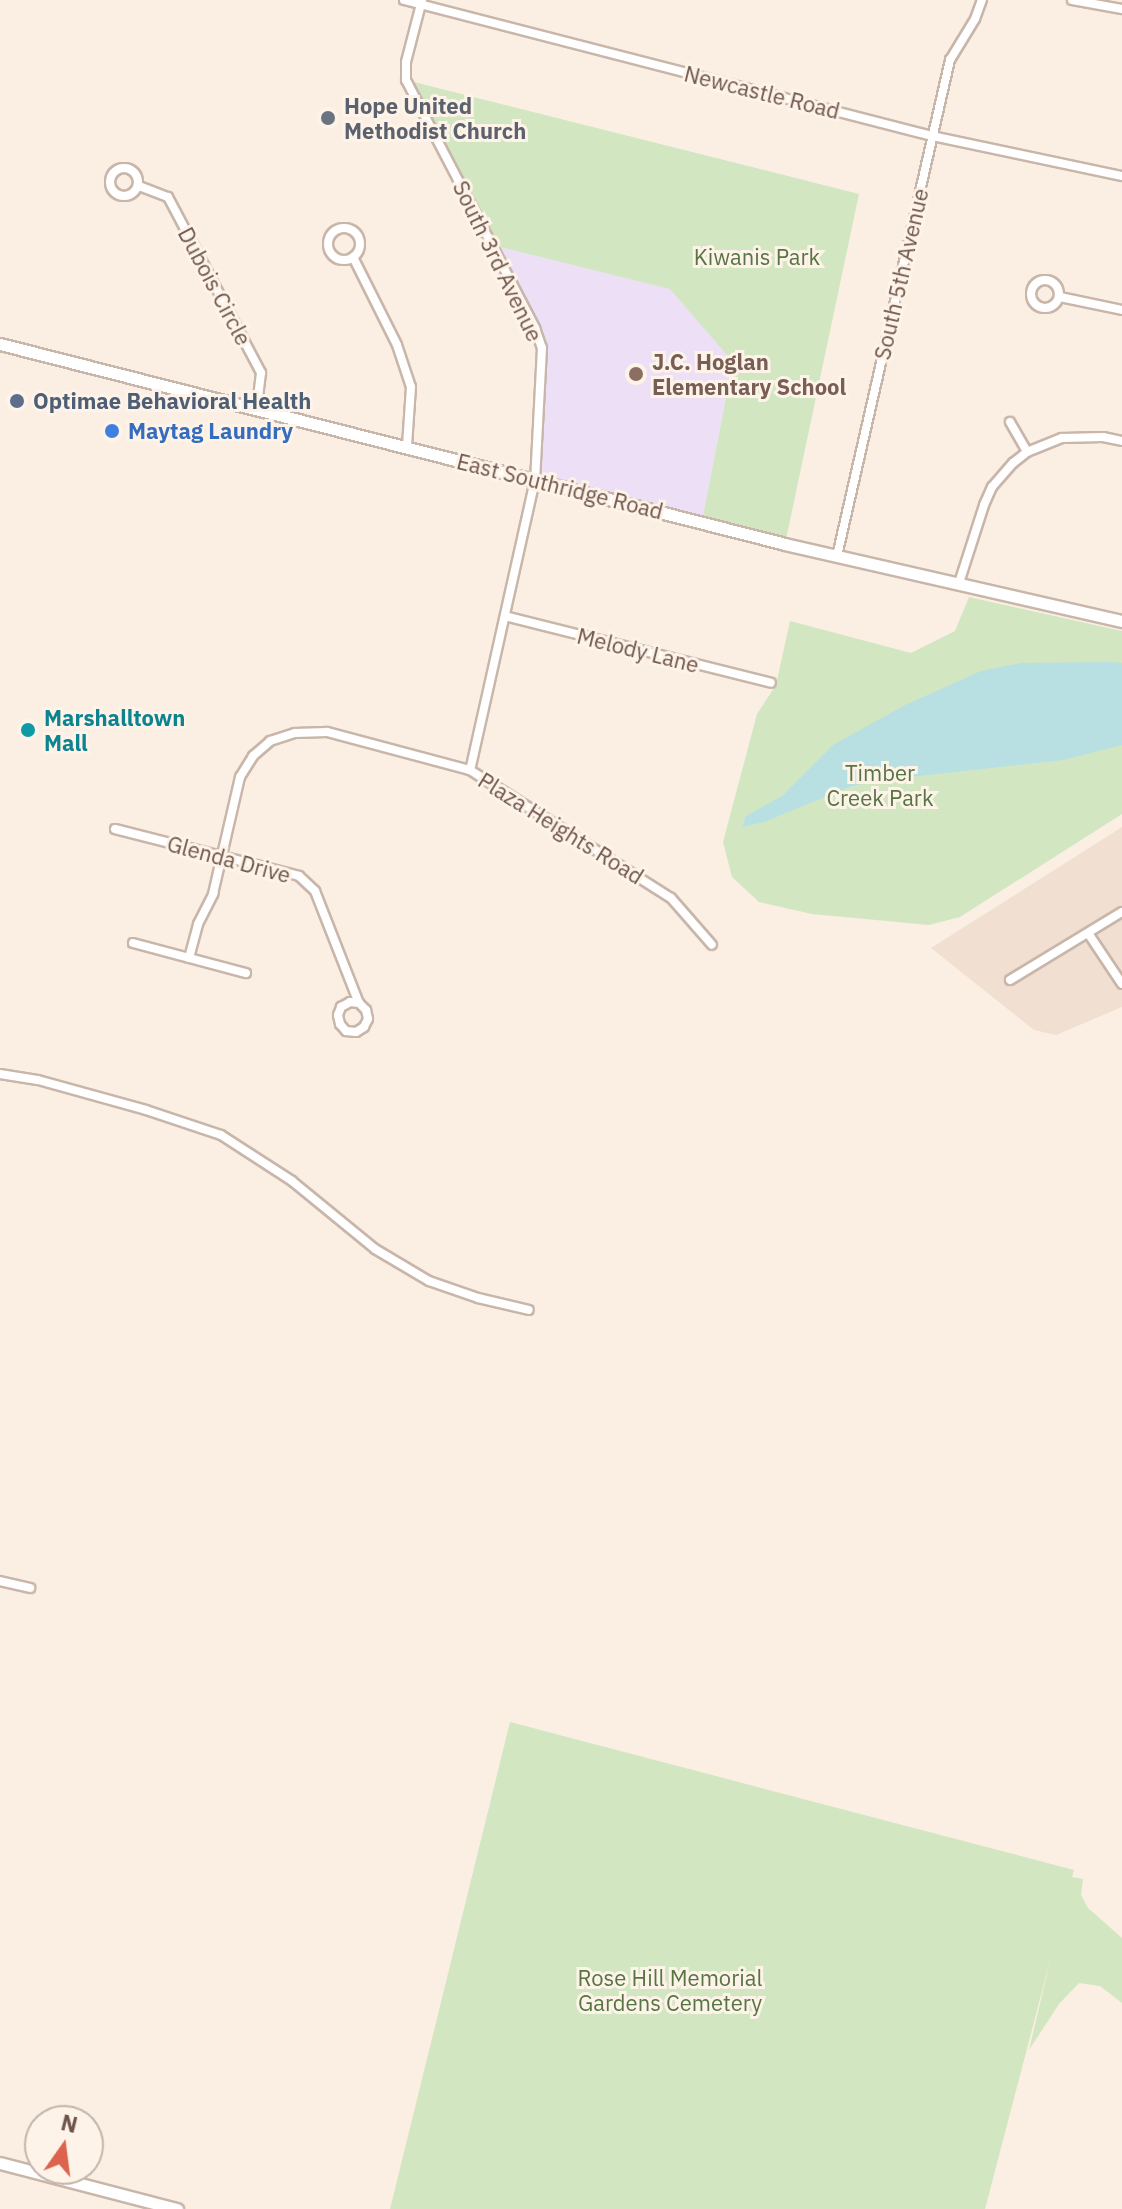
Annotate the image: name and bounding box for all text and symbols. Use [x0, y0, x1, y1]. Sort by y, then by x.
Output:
street label: Newcastle Road [682, 60, 842, 124]
place label: Hope United Methodist Church [344, 92, 526, 144]
marker: Hope United Methodist Church [319, 109, 337, 127]
street label: South 3rd Avenue [448, 176, 548, 346]
street label: South 5th Avenue [868, 186, 934, 362]
street label: Dubois Circle [173, 222, 257, 350]
park label: Kiwanis Park [694, 244, 820, 270]
place label: J.C. Hoglan Elementary School [652, 348, 846, 400]
marker: J.C. Hoglan Elementary School [627, 365, 645, 383]
place label: Optimae Behavioral Health [33, 388, 311, 414]
marker: Optimae Behavioral Health [8, 392, 26, 410]
place label: Maytag Laundry [128, 418, 293, 444]
marker: Maytag Laundry [103, 422, 121, 440]
street label: East Southridge Road [454, 448, 666, 524]
street label: Melody Lane [574, 622, 702, 678]
place label: Marshalltown Mall [44, 704, 185, 756]
marker: Marshalltown Mall [19, 721, 37, 739]
park label: Timber Creek Park [826, 759, 934, 810]
street label: Plaza Heights Road [474, 767, 648, 889]
street label: Glenda Drive [164, 830, 294, 888]
park label: Rose Hill Memorial Gardens Cemetery [578, 1964, 762, 2016]
north arrow [24, 2105, 104, 2185]
text: N [58, 2107, 81, 2139]

